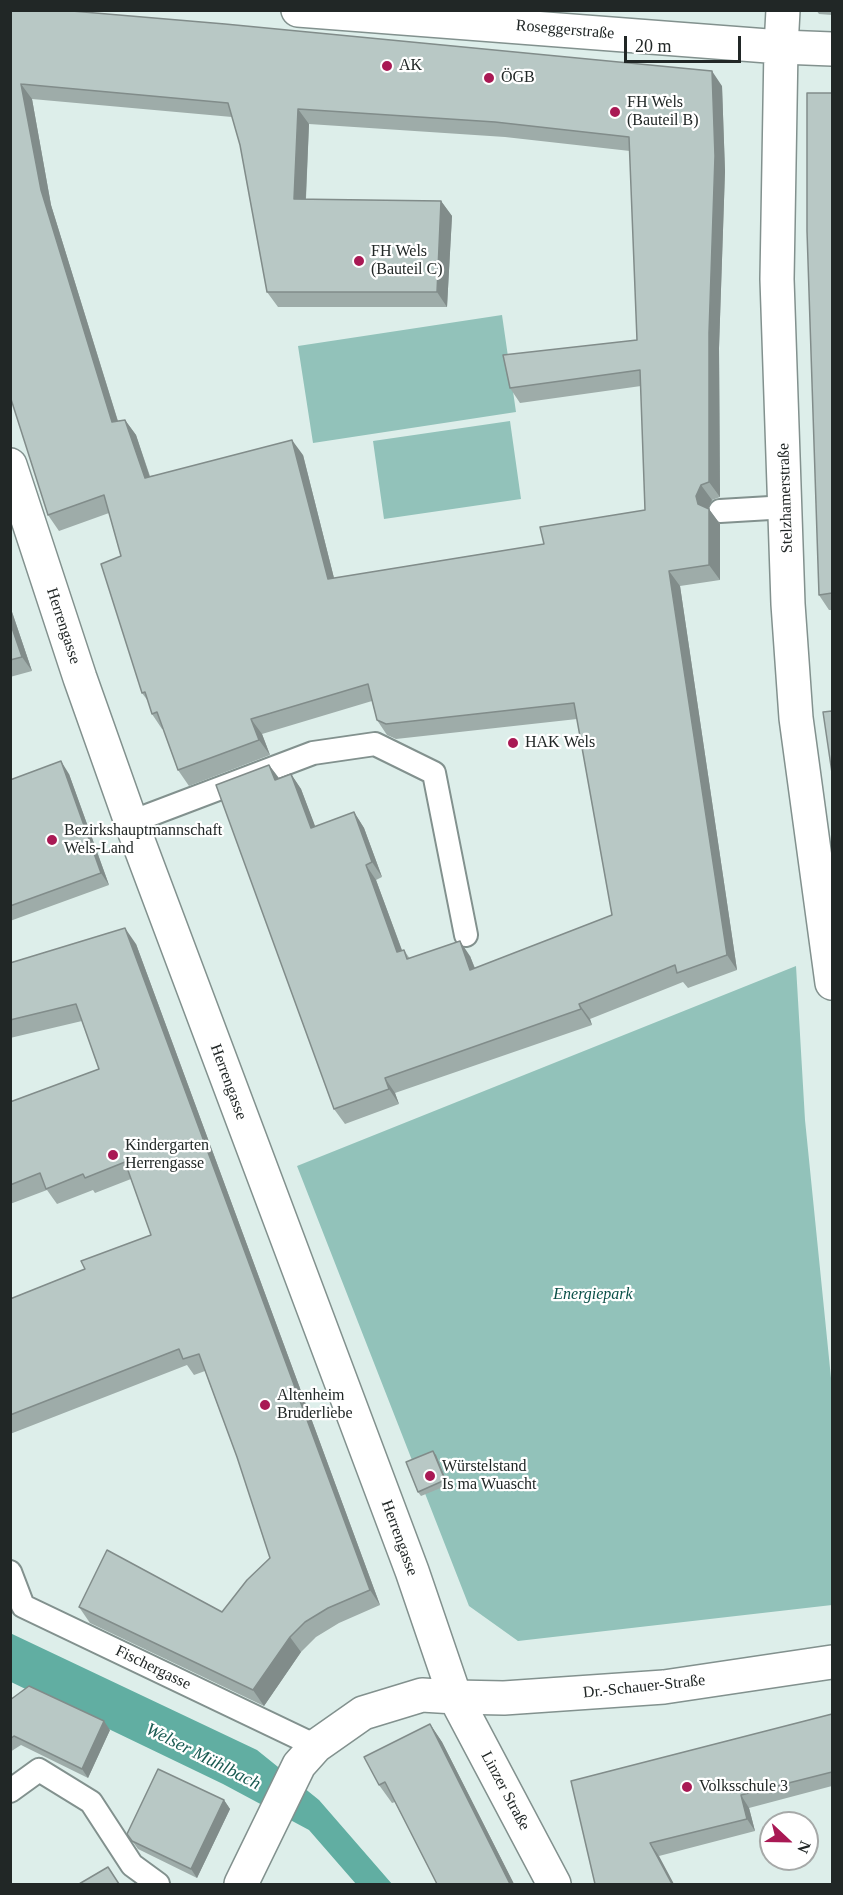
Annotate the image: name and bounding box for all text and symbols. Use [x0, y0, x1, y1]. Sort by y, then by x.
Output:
street label: Roseggerstraße [515, 16, 615, 44]
scale bar [627, 24, 744, 62]
text: 20 m [635, 36, 672, 56]
place label: AK [399, 56, 422, 76]
marker: AK [380, 59, 394, 73]
place label: ÖGB [501, 68, 535, 88]
marker: ÖGB [482, 71, 496, 85]
place label: FH Wels (Bauteil B) [627, 93, 699, 131]
marker: FH Wels (Bauteil B) [608, 105, 622, 119]
place label: FH Wels (Bauteil C) [371, 242, 443, 280]
marker: FH Wels (Bauteil C) [352, 254, 366, 268]
street label: Stelzhamerstraße [774, 443, 798, 553]
street label: Herrengasse [42, 585, 84, 667]
place label: HAK Wels [525, 733, 595, 753]
marker: HAK Wels [506, 736, 520, 750]
place label: Bezirkshauptmannschaft Wels-Land [64, 821, 222, 859]
marker: Bezirkshauptmannschaft Wels-Land [45, 833, 59, 847]
street label: Herrengasse [205, 1042, 251, 1122]
place label: Kindergarten Herrengasse [125, 1136, 209, 1174]
marker: Kindergarten Herrengasse [106, 1148, 120, 1162]
park label: Energiepark [553, 1285, 633, 1305]
place label: Altenheim Bruderliebe [277, 1386, 353, 1424]
marker: Altenheim Bruderliebe [258, 1398, 272, 1412]
place label: Würstelstand Is ma Wuascht [442, 1457, 536, 1495]
marker: Würstelstand Is ma Wuascht [423, 1469, 437, 1483]
street label: Herrengasse [376, 1498, 422, 1578]
street label: Fischergasse [112, 1642, 194, 1694]
street label: Dr.-Schauer-Straße [582, 1671, 706, 1703]
water label: Welser Mühlbach [142, 1719, 264, 1795]
street label: Linzer Straße [476, 1748, 534, 1834]
place label: Volksschule 3 [699, 1777, 788, 1797]
marker: Volksschule 3 [680, 1780, 694, 1794]
north arrow [759, 1811, 819, 1871]
text: N [794, 1839, 814, 1856]

